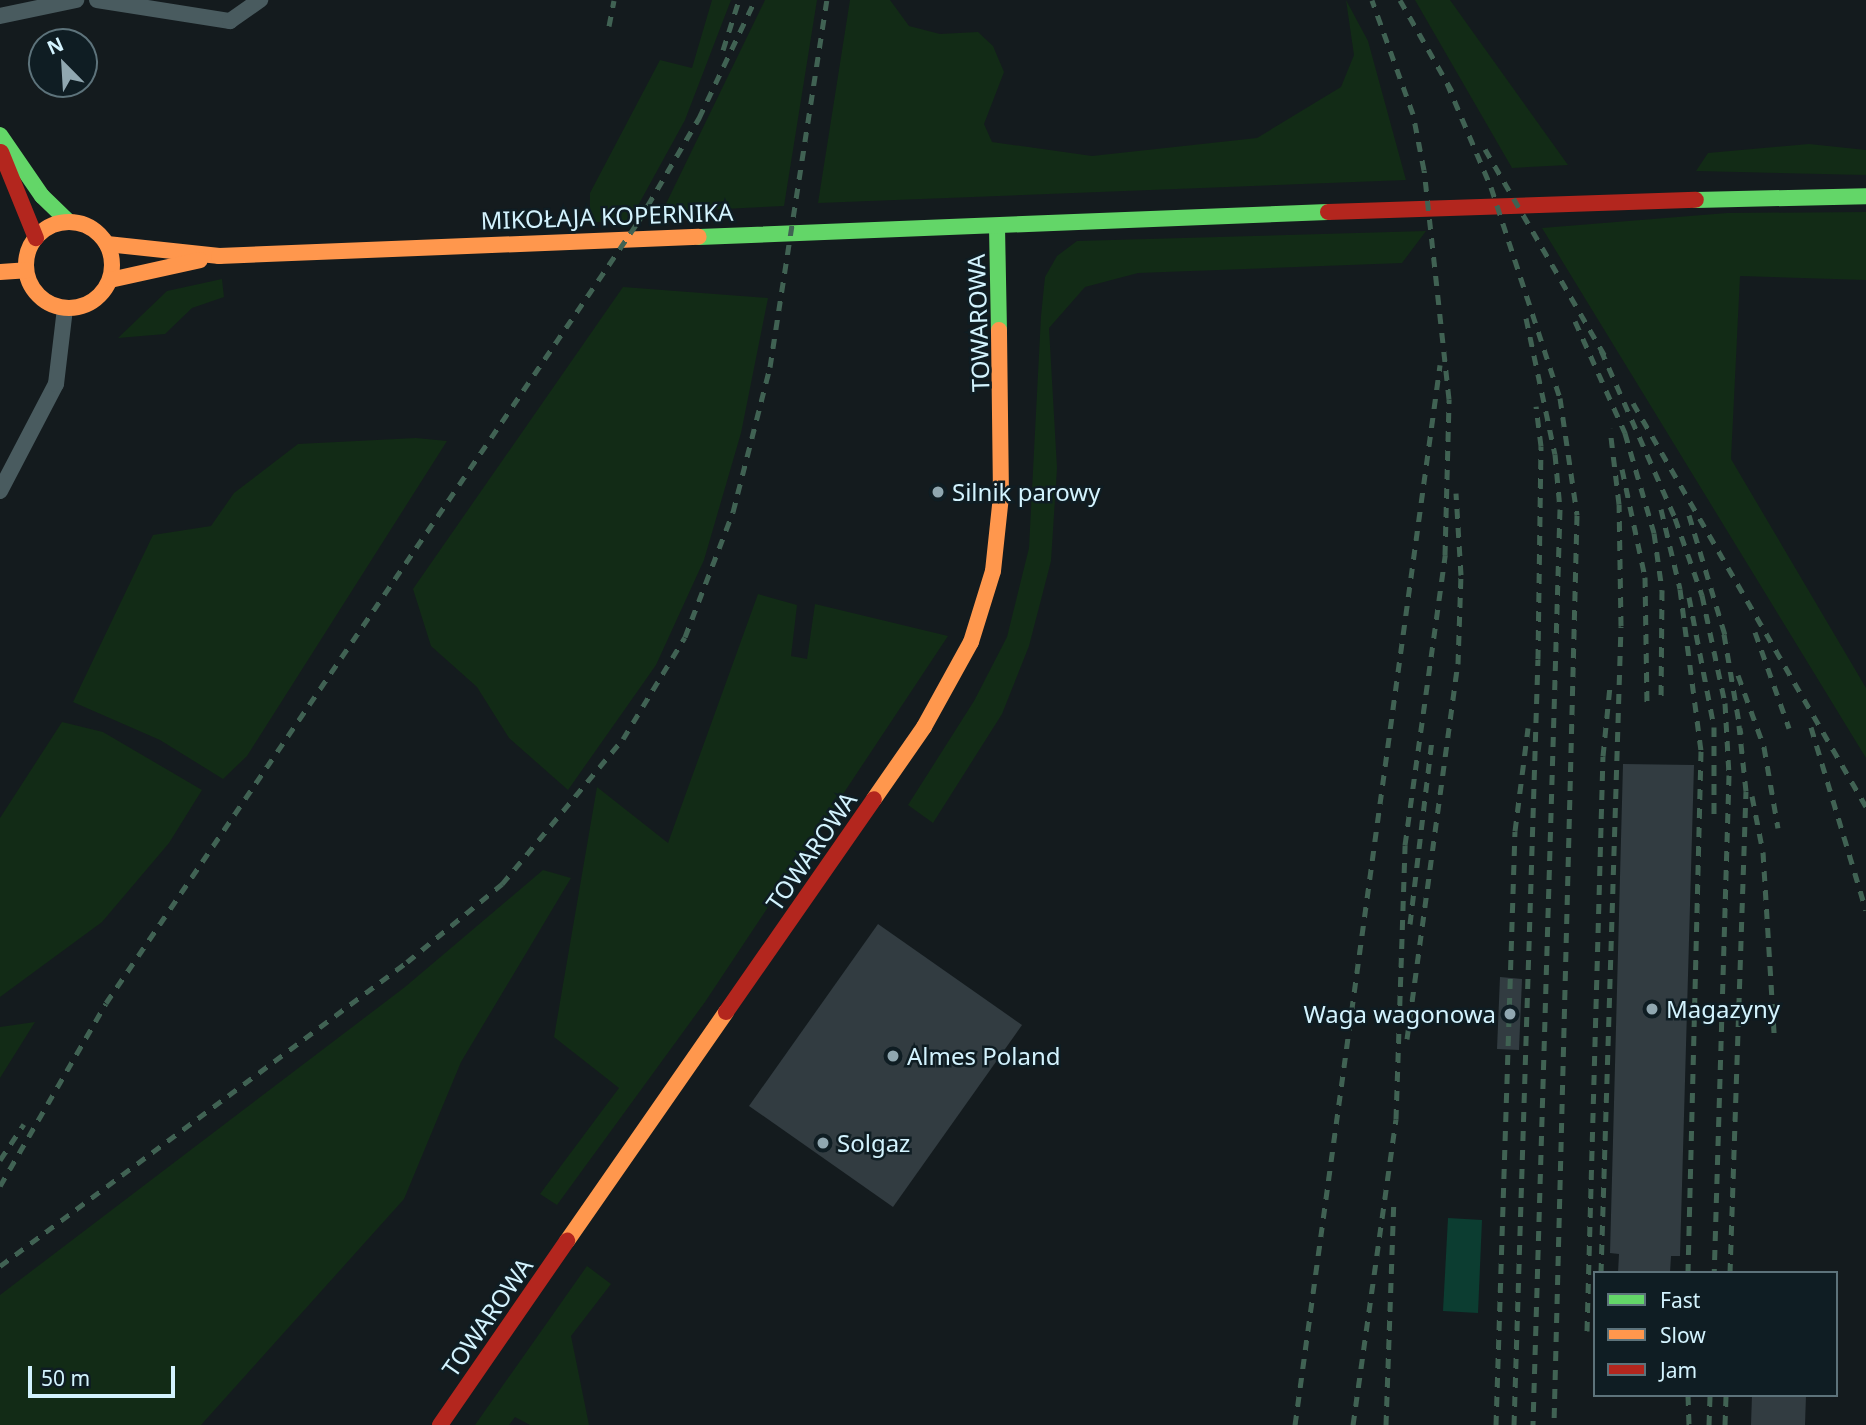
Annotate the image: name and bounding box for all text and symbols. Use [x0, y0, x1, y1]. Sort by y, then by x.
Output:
north arrow [28, 28, 98, 98]
text: N [43, 31, 68, 61]
street label: MIKOŁAJA KOPERNIKA [480, 197, 734, 235]
street label: TOWAROWA [961, 253, 995, 393]
place label: Silnik parowy [952, 478, 1100, 506]
marker: Silnik parowy [930, 484, 946, 500]
street label: TOWAROWA [760, 786, 862, 916]
place label: Magazyny [1666, 995, 1780, 1023]
place label: Waga wagonowa [1303, 1000, 1496, 1028]
marker: Magazyny [1644, 1001, 1660, 1017]
marker: Waga wagonowa [1502, 1006, 1518, 1022]
place label: Almes Poland [907, 1042, 1061, 1070]
marker: Almes Poland [885, 1048, 901, 1064]
place label: Solgaz [837, 1129, 910, 1157]
marker: Solgaz [815, 1135, 831, 1151]
street label: TOWAROWA [436, 1252, 538, 1382]
legend [1593, 1271, 1838, 1397]
text: Fast [1660, 1286, 1700, 1314]
text: Slow [1660, 1321, 1706, 1349]
scale bar [32, 1352, 178, 1396]
text: Jam [1660, 1356, 1697, 1384]
text: 50 m [41, 1364, 90, 1392]

